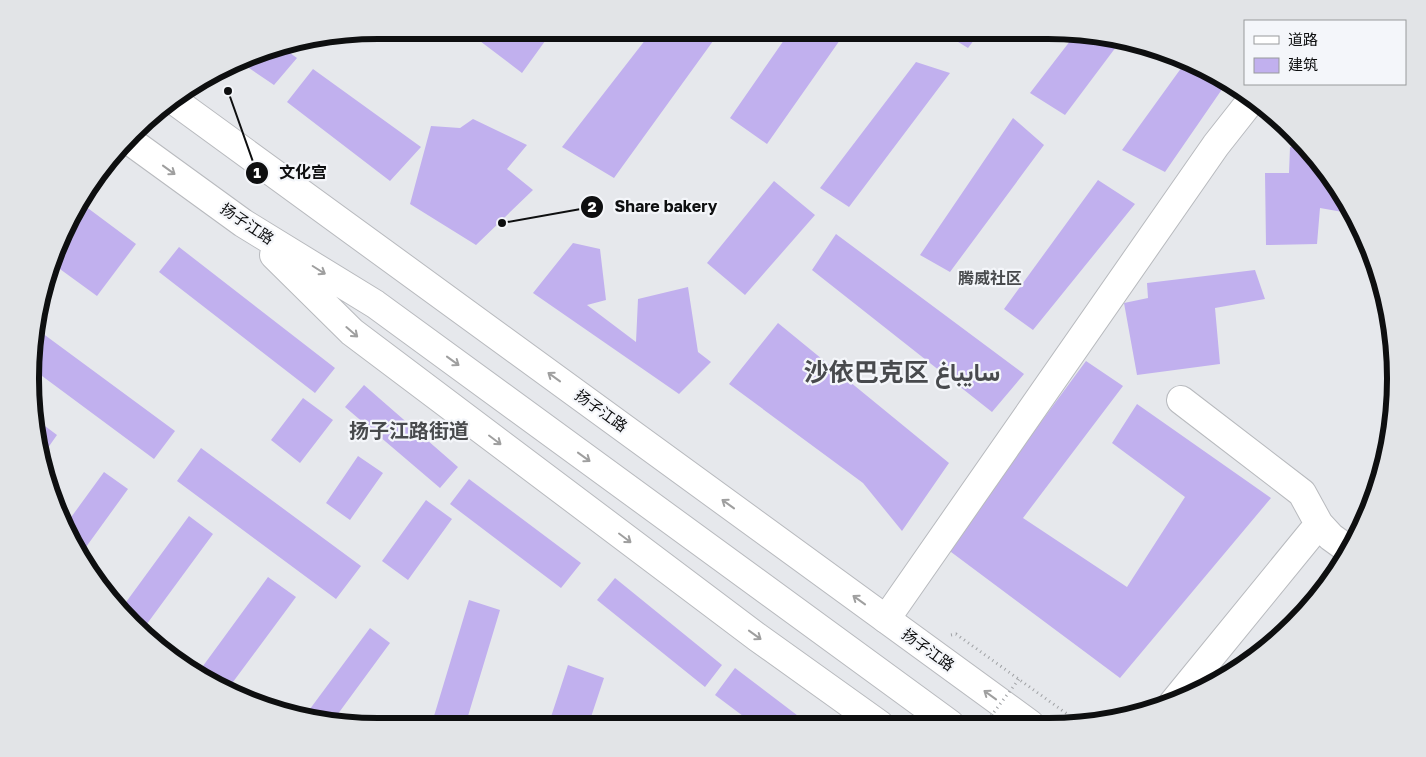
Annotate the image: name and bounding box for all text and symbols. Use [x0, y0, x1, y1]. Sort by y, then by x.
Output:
legend [1244, 20, 1406, 85]
text: 道路 [1288, 30, 1318, 48]
text: 建筑 [1288, 55, 1318, 73]
callout: 文化宫 [244, 157, 337, 188]
text: 文化宫 [279, 162, 327, 182]
text: 1 [253, 163, 261, 181]
one-way arrow [162, 165, 176, 175]
callout: Share bakery [579, 191, 727, 222]
text: Share bakery [615, 196, 718, 216]
text: 2 [587, 197, 597, 215]
street label: 扬子江路 [218, 199, 277, 247]
one-way arrow [311, 265, 325, 275]
district label: 腾威社区 [958, 268, 1022, 288]
one-way arrow [345, 326, 358, 338]
one-way arrow [446, 356, 460, 366]
district label: 沙依巴克区 سايباغ [804, 356, 1000, 389]
one-way arrow [547, 372, 561, 382]
street label: 扬子江路 [572, 385, 631, 435]
district label: 扬子江路街道 [349, 418, 469, 442]
one-way arrow [488, 435, 501, 446]
one-way arrow [577, 452, 591, 462]
one-way arrow [721, 499, 735, 509]
one-way arrow [618, 533, 632, 543]
one-way arrow [853, 594, 866, 605]
street label: 扬子江路 [899, 624, 958, 674]
one-way arrow [748, 630, 761, 641]
one-way arrow [984, 690, 997, 701]

